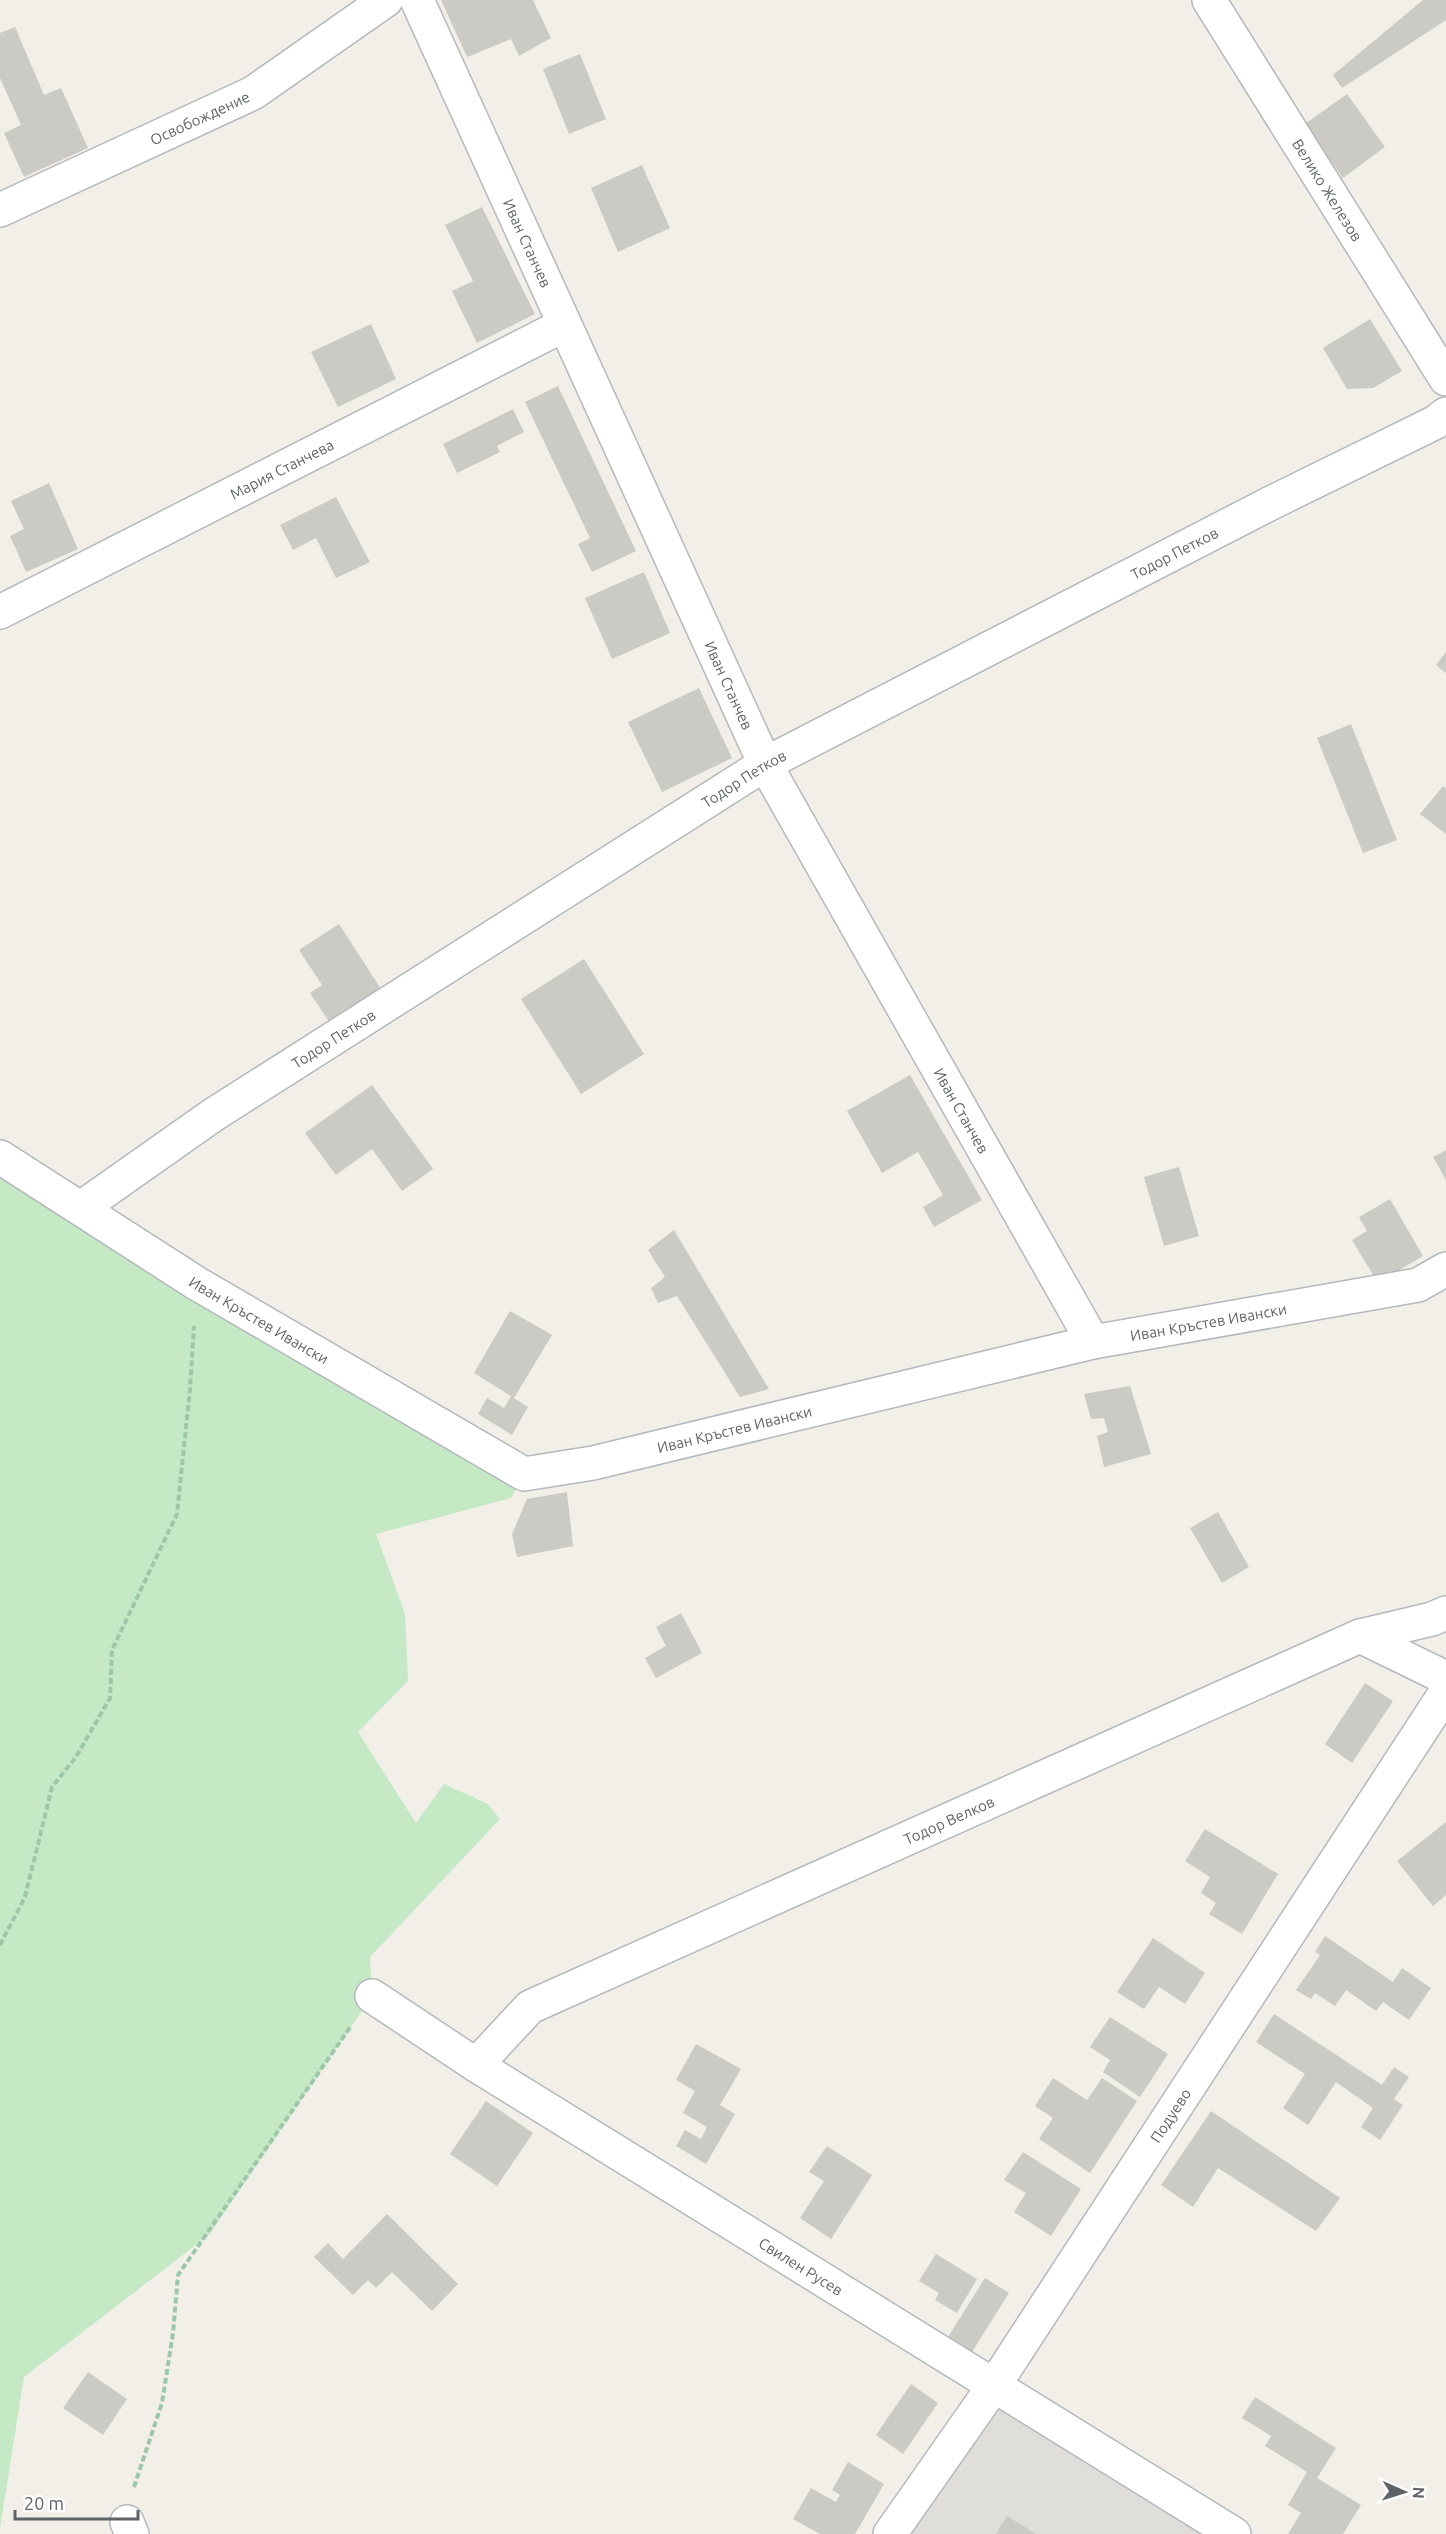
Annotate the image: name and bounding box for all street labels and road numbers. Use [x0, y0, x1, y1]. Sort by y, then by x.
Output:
street label: Освобождение [147, 87, 252, 148]
street label: Велико Железов [1289, 136, 1366, 244]
street label: Иван Станчев [500, 196, 555, 290]
street label: Мария Станчева [227, 435, 336, 502]
street label: Тодор Петков [1128, 523, 1221, 583]
street label: Иван Станчев [702, 638, 757, 732]
street label: Тодор Петков [698, 746, 789, 811]
street label: Тодор Петков [288, 1006, 378, 1071]
street label: Иван Станчев [931, 1065, 993, 1156]
street label: Иван Кръстев Ивански [186, 1272, 332, 1367]
street label: Иван Кръстев Ивански [1129, 1300, 1288, 1344]
street label: Иван Кръстев Ивански [655, 1402, 814, 1456]
street label: Тодор Велков [901, 1792, 997, 1847]
street label: Подуево [1146, 2085, 1194, 2145]
street label: Свилен Русев [756, 2234, 846, 2298]

